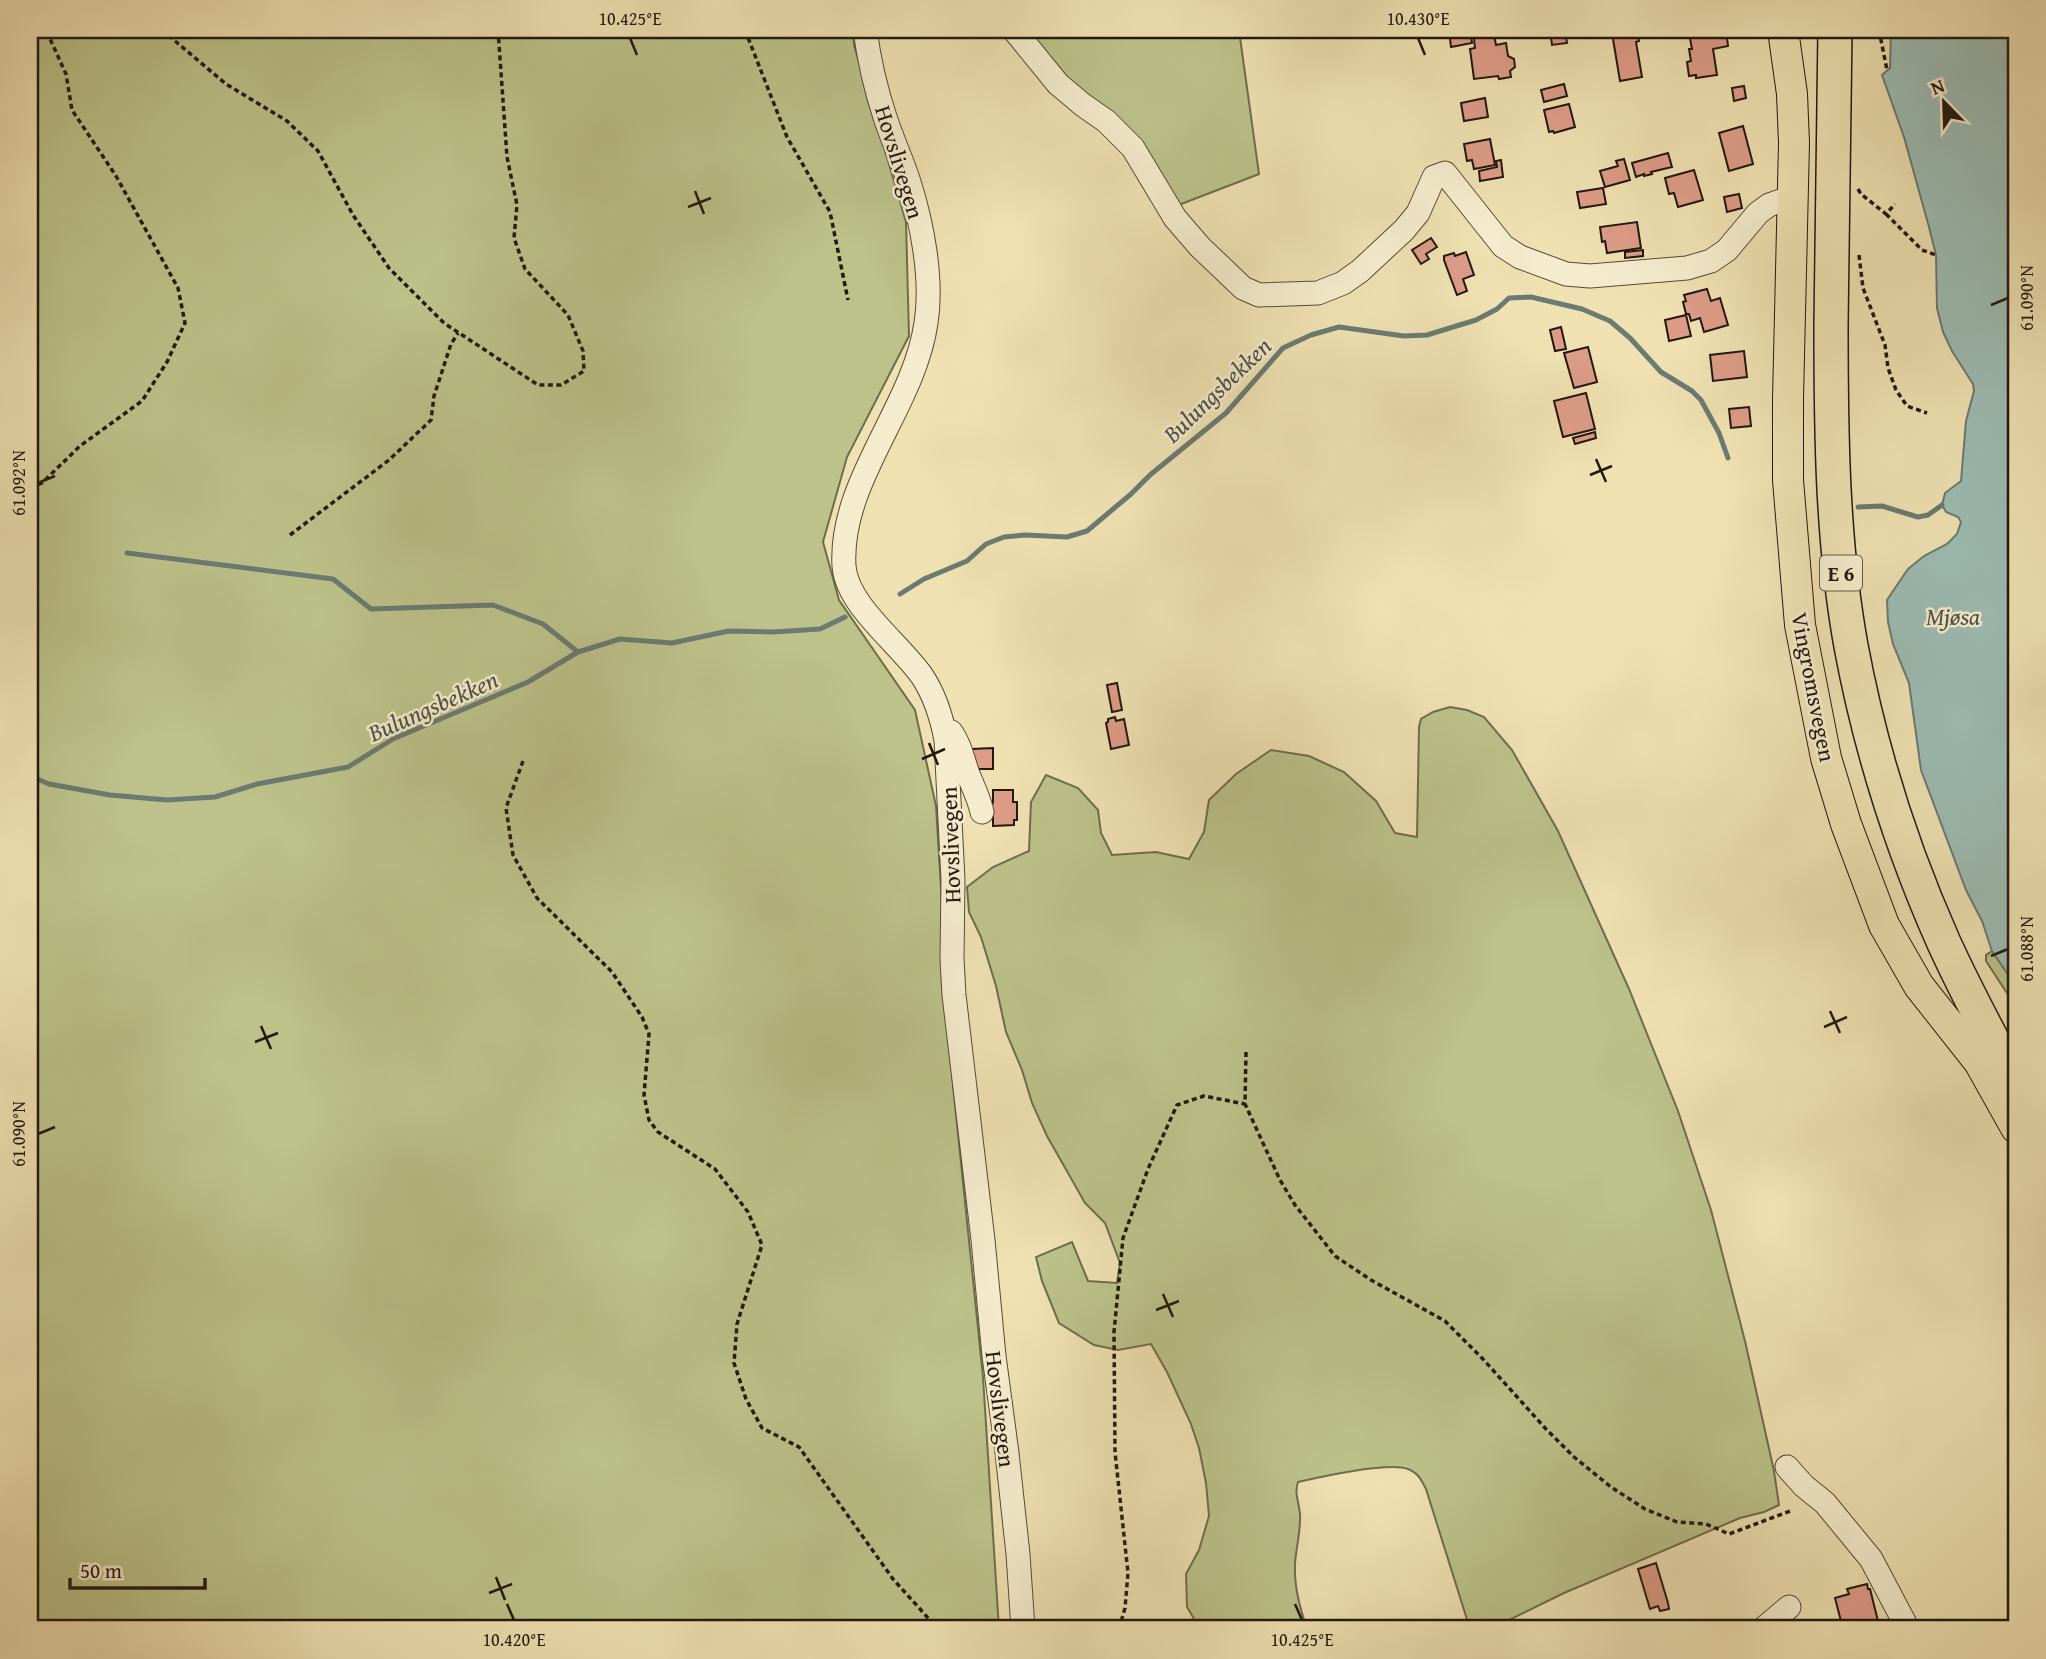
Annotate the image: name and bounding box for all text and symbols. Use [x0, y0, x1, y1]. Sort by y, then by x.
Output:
text: 10.425°E [598, 5, 662, 32]
text: 10.430°E [1386, 5, 1450, 32]
north arrow [1910, 66, 1980, 136]
text: N [1926, 71, 1949, 102]
street label: Hovslivegen [867, 101, 933, 223]
text: 61.090°N [2013, 265, 2040, 331]
water label: Bulungsbekken [1154, 329, 1279, 452]
text: 61.092°N [5, 450, 32, 516]
road number: E 6 [1820, 556, 1862, 590]
water label: Mjøsa [1926, 599, 1980, 634]
street label: Vingromsvegen [1783, 609, 1845, 765]
water label: Bulungsbekken [362, 662, 504, 751]
street label: Hovslivegen [931, 786, 969, 904]
text: 61.088°N [2013, 916, 2040, 982]
text: 61.090°N [5, 1101, 32, 1167]
street label: Hovslivegen [978, 1349, 1025, 1469]
scale bar [70, 1547, 205, 1591]
text: 50 m [80, 1555, 122, 1586]
text: 10.420°E [482, 1626, 546, 1653]
text: 10.425°E [1270, 1626, 1334, 1653]

